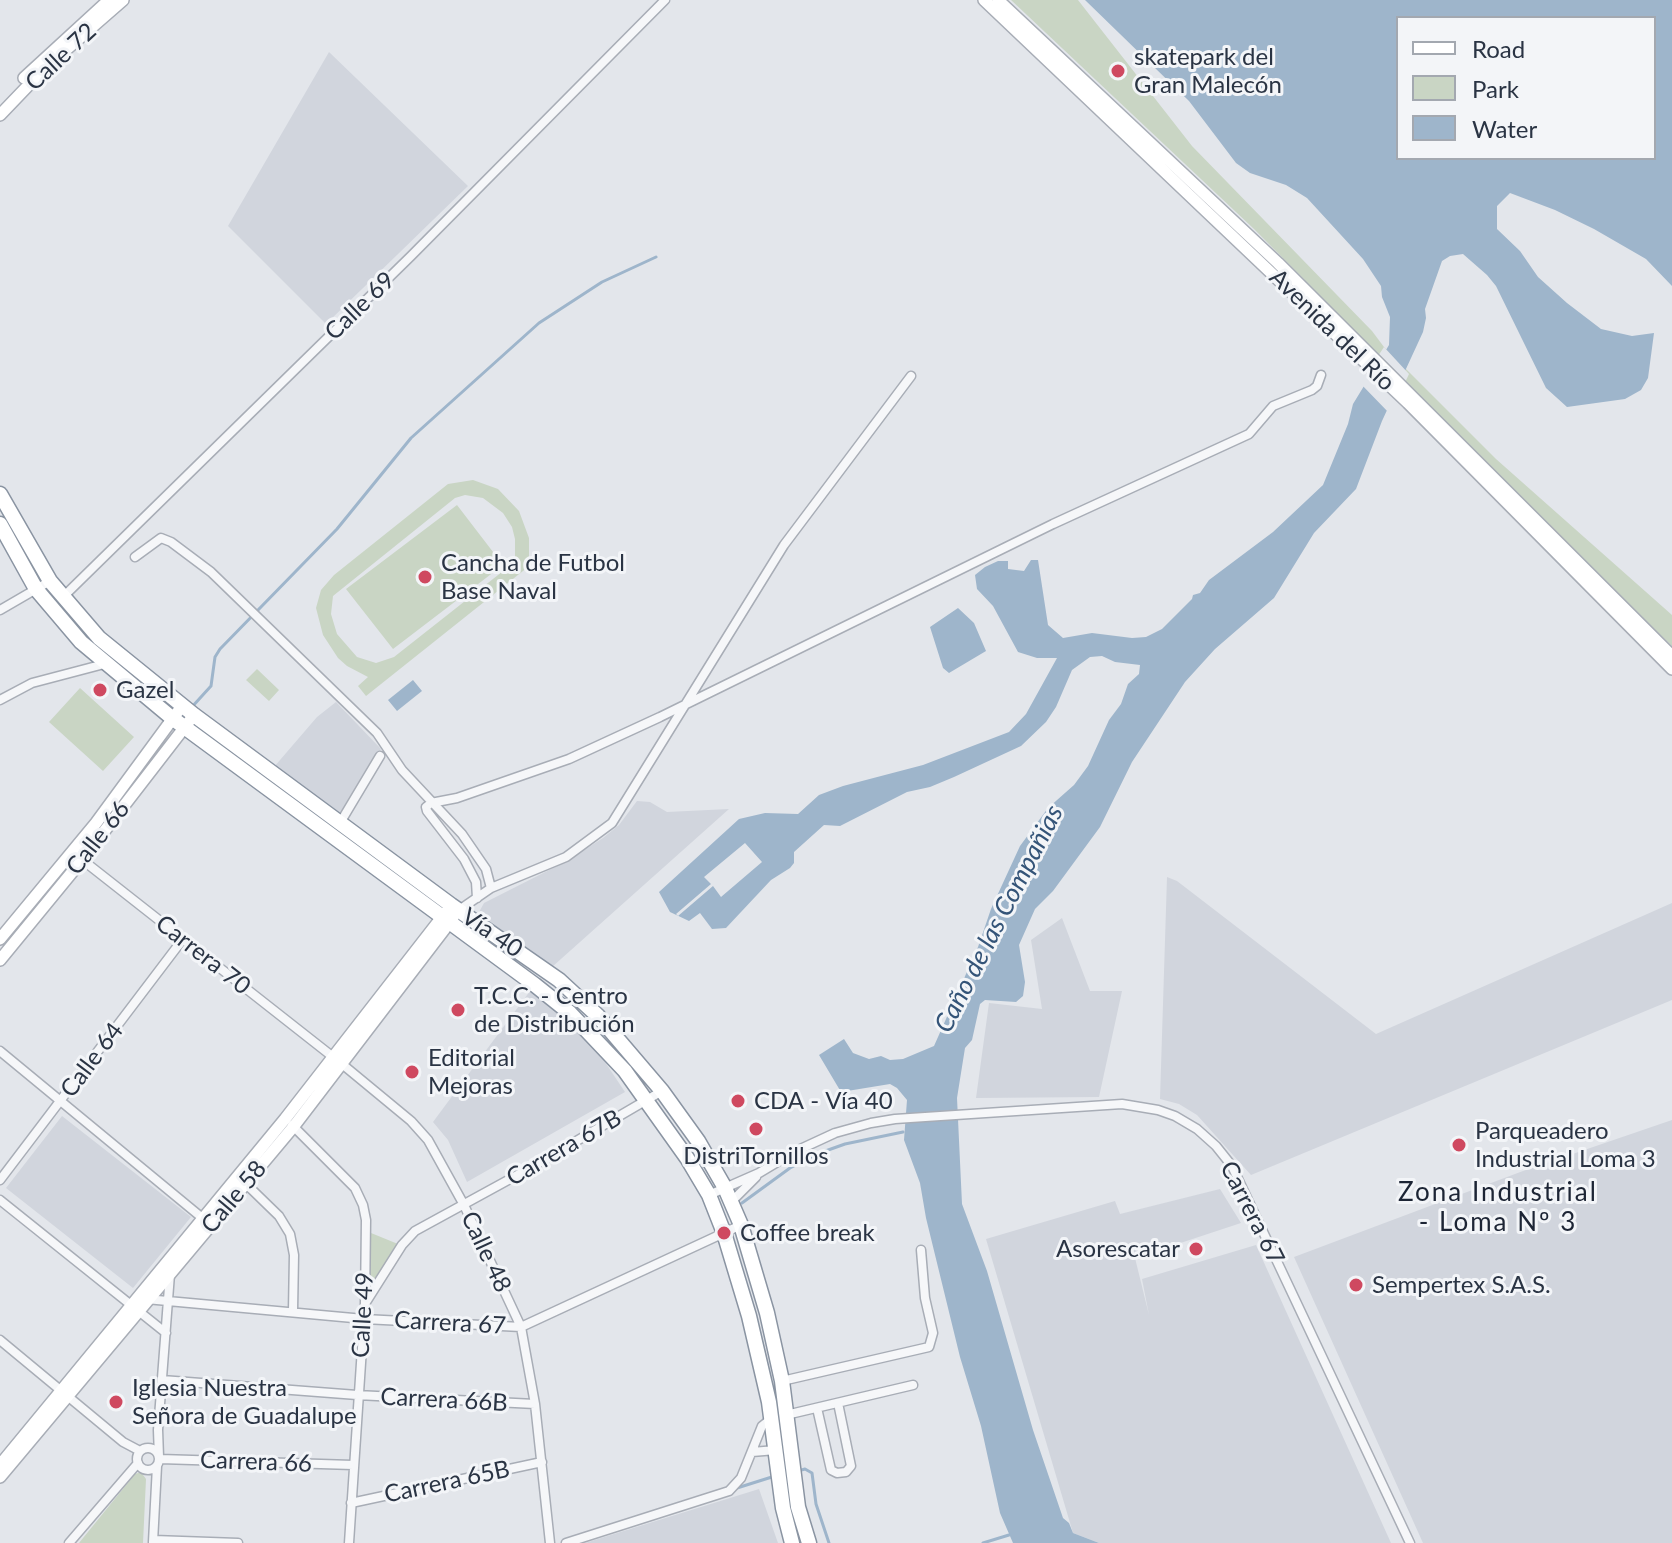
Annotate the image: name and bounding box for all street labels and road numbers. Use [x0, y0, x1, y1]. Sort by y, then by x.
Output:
street label: Calle 72 [20, 17, 102, 97]
street label: Avenida del Río [1263, 263, 1401, 397]
street label: Calle 69 [319, 266, 401, 346]
street label: Calle 66 [60, 795, 136, 881]
street label: Vía 40 [456, 902, 528, 964]
street label: Carrera 70 [150, 909, 256, 1001]
street label: Calle 64 [55, 1017, 129, 1103]
street label: Carrera 67B [502, 1104, 626, 1192]
street label: Calle 58 [195, 1155, 273, 1239]
street label: Carrera 67 [1214, 1157, 1290, 1269]
street label: Calle 48 [455, 1207, 517, 1297]
street label: Calle 49 [346, 1271, 380, 1359]
street label: Carrera 67 [393, 1306, 507, 1340]
street label: Carrera 66B [380, 1382, 508, 1418]
street label: Carrera 66 [199, 1446, 313, 1478]
street label: Carrera 65B [382, 1455, 512, 1509]

